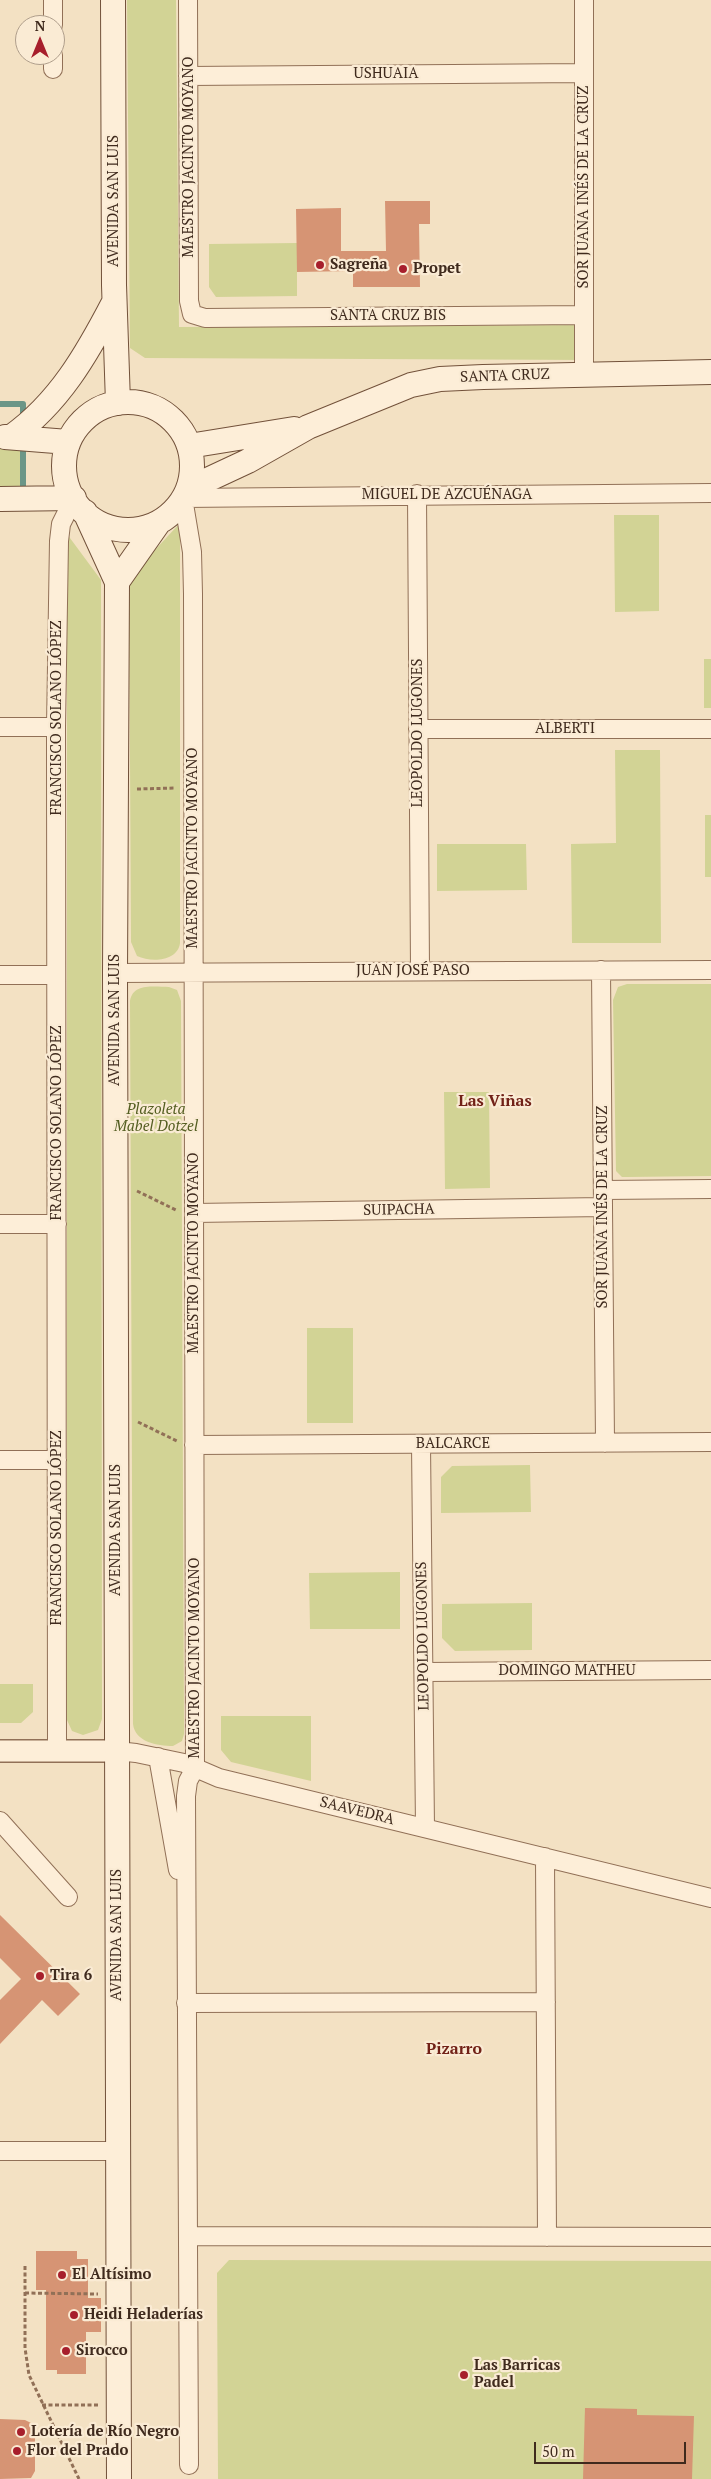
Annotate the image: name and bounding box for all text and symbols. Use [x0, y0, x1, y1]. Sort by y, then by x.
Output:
north arrow [15, 15, 65, 65]
text: N [35, 16, 45, 35]
street label: MAESTRO JACINTO MOYANO [180, 56, 198, 258]
street label: USHUAIA [354, 65, 418, 83]
street label: SOR JUANA INÉS DE LA CRUZ [575, 86, 593, 288]
street label: AVENIDA SAN LUIS [105, 135, 123, 267]
place label: Sagreña [330, 256, 388, 274]
marker: Sagreña [314, 259, 326, 271]
place label: Propet [413, 260, 461, 278]
marker: Propet [397, 263, 409, 275]
street label: SANTA CRUZ BIS [330, 307, 446, 325]
street label: SANTA CRUZ [460, 365, 550, 387]
street label: MIGUEL DE AZCUÉNAGA [362, 486, 532, 504]
street label: FRANCISCO SOLANO LÓPEZ [48, 620, 66, 816]
street label: LEOPOLDO LUGONES [409, 659, 427, 807]
street label: ALBERTI [535, 720, 595, 738]
street label: MAESTRO JACINTO MOYANO [184, 747, 202, 949]
street label: AVENIDA SAN LUIS [106, 954, 124, 1086]
street label: JUAN JOSÉ PASO [356, 962, 470, 980]
street label: FRANCISCO SOLANO LÓPEZ [48, 1025, 66, 1221]
district label: Las Viñas [458, 1091, 532, 1111]
park label: Plazoleta Mabel Dotzel [114, 1101, 198, 1136]
street label: SOR JUANA INÉS DE LA CRUZ [594, 1106, 612, 1308]
street label: MAESTRO JACINTO MOYANO [185, 1152, 203, 1354]
street label: SUIPACHA [363, 1200, 435, 1220]
street label: FRANCISCO SOLANO LÓPEZ [48, 1430, 66, 1626]
street label: BALCARCE [416, 1435, 490, 1453]
street label: AVENIDA SAN LUIS [107, 1464, 125, 1596]
street label: MAESTRO JACINTO MOYANO [186, 1557, 204, 1759]
street label: LEOPOLDO LUGONES [413, 1561, 433, 1711]
street label: DOMINGO MATHEU [498, 1662, 636, 1680]
street label: SAAVEDRA [318, 1793, 396, 1829]
street label: AVENIDA SAN LUIS [108, 1869, 126, 2001]
place label: Tira 6 [50, 1967, 92, 1985]
marker: Tira 6 [34, 1970, 46, 1982]
district label: Pizarro [426, 2039, 482, 2059]
place label: El Altísimo [72, 2266, 151, 2284]
marker: El Altísimo [56, 2269, 68, 2281]
place label: Heidi Heladerías [84, 2306, 203, 2324]
marker: Heidi Heladerías [68, 2309, 80, 2321]
place label: Sirocco [76, 2342, 128, 2360]
marker: Sirocco [60, 2345, 72, 2357]
place label: Las Barricas Padel [474, 2357, 560, 2392]
marker: Las Barricas Padel [458, 2369, 470, 2381]
place label: Lotería de Río Negro [31, 2423, 179, 2441]
marker: Lotería de Río Negro [15, 2426, 27, 2438]
scale bar [536, 2432, 688, 2464]
text: 50 m [542, 2441, 575, 2461]
place label: Flor del Prado [27, 2442, 128, 2460]
marker: Flor del Prado [11, 2445, 23, 2457]

